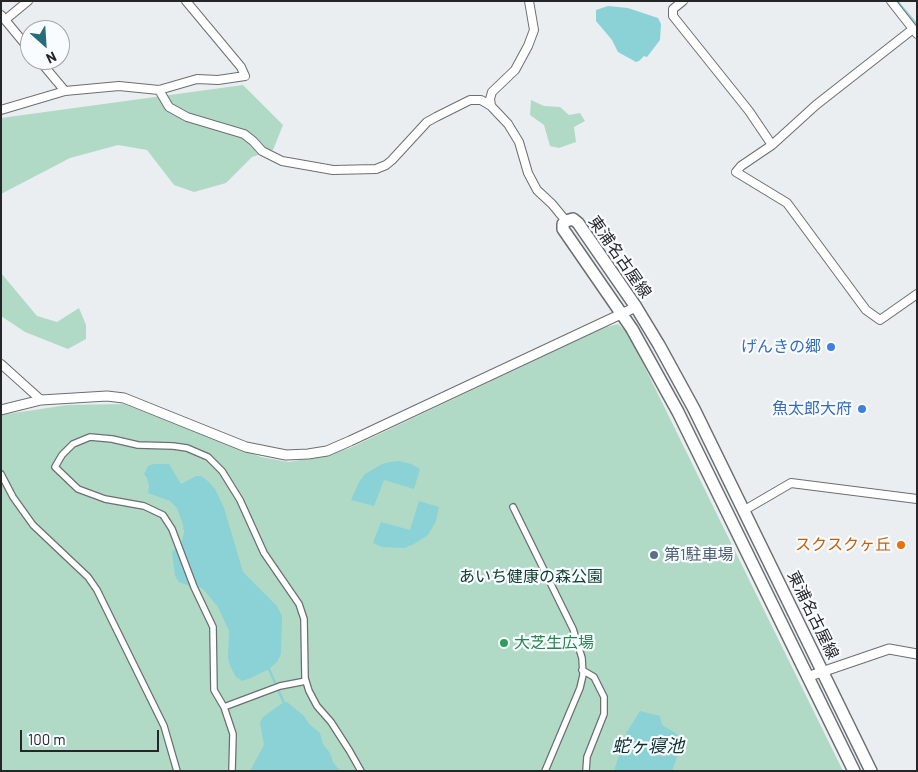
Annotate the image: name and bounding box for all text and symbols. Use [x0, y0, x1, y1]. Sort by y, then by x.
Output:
north arrow [20, 20, 70, 70]
text: N [43, 48, 59, 68]
street label: 東浦名古屋線 [585, 212, 655, 302]
place label: げんきの郷 [741, 337, 821, 357]
marker: げんきの郷 [825, 341, 837, 353]
place label: 魚太郎大府 [772, 399, 852, 419]
marker: 魚太郎大府 [856, 403, 868, 415]
place label: スクスクヶ丘 [795, 535, 891, 555]
marker: スクスクヶ丘 [895, 539, 907, 551]
place label: 第1駐車場 [664, 545, 734, 565]
marker: 第1駐車場 [648, 549, 660, 561]
park label: あいち健康の森公園 [459, 567, 603, 587]
street label: 東浦名古屋線 [783, 568, 843, 662]
place label: 大芝生広場 [514, 633, 594, 653]
marker: 大芝生広場 [498, 637, 510, 649]
scale bar [22, 720, 161, 752]
text: 100 m [28, 730, 66, 748]
water label: 蛇ヶ寝池 [612, 735, 684, 757]

